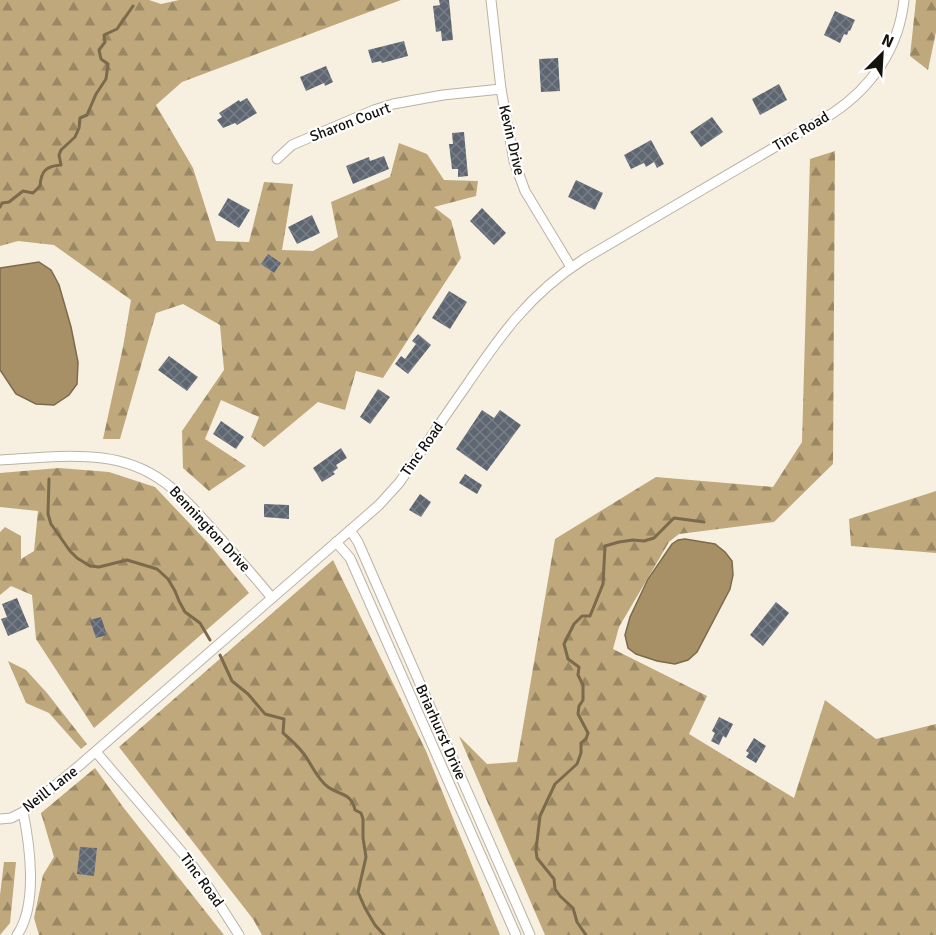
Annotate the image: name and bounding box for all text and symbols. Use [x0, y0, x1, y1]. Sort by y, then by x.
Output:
north arrow [852, 24, 912, 84]
text: N [879, 30, 897, 53]
street label: Sharon Court [307, 98, 393, 146]
street label: Kevin Drive [495, 103, 529, 177]
street label: Tinc Road [770, 107, 832, 155]
street label: Tinc Road [397, 418, 447, 480]
street label: Bennington Drive [166, 482, 254, 576]
street label: Briarhurst Drive [412, 682, 470, 782]
street label: Neill Lane [19, 762, 81, 816]
street label: Tinc Road [176, 850, 228, 910]

